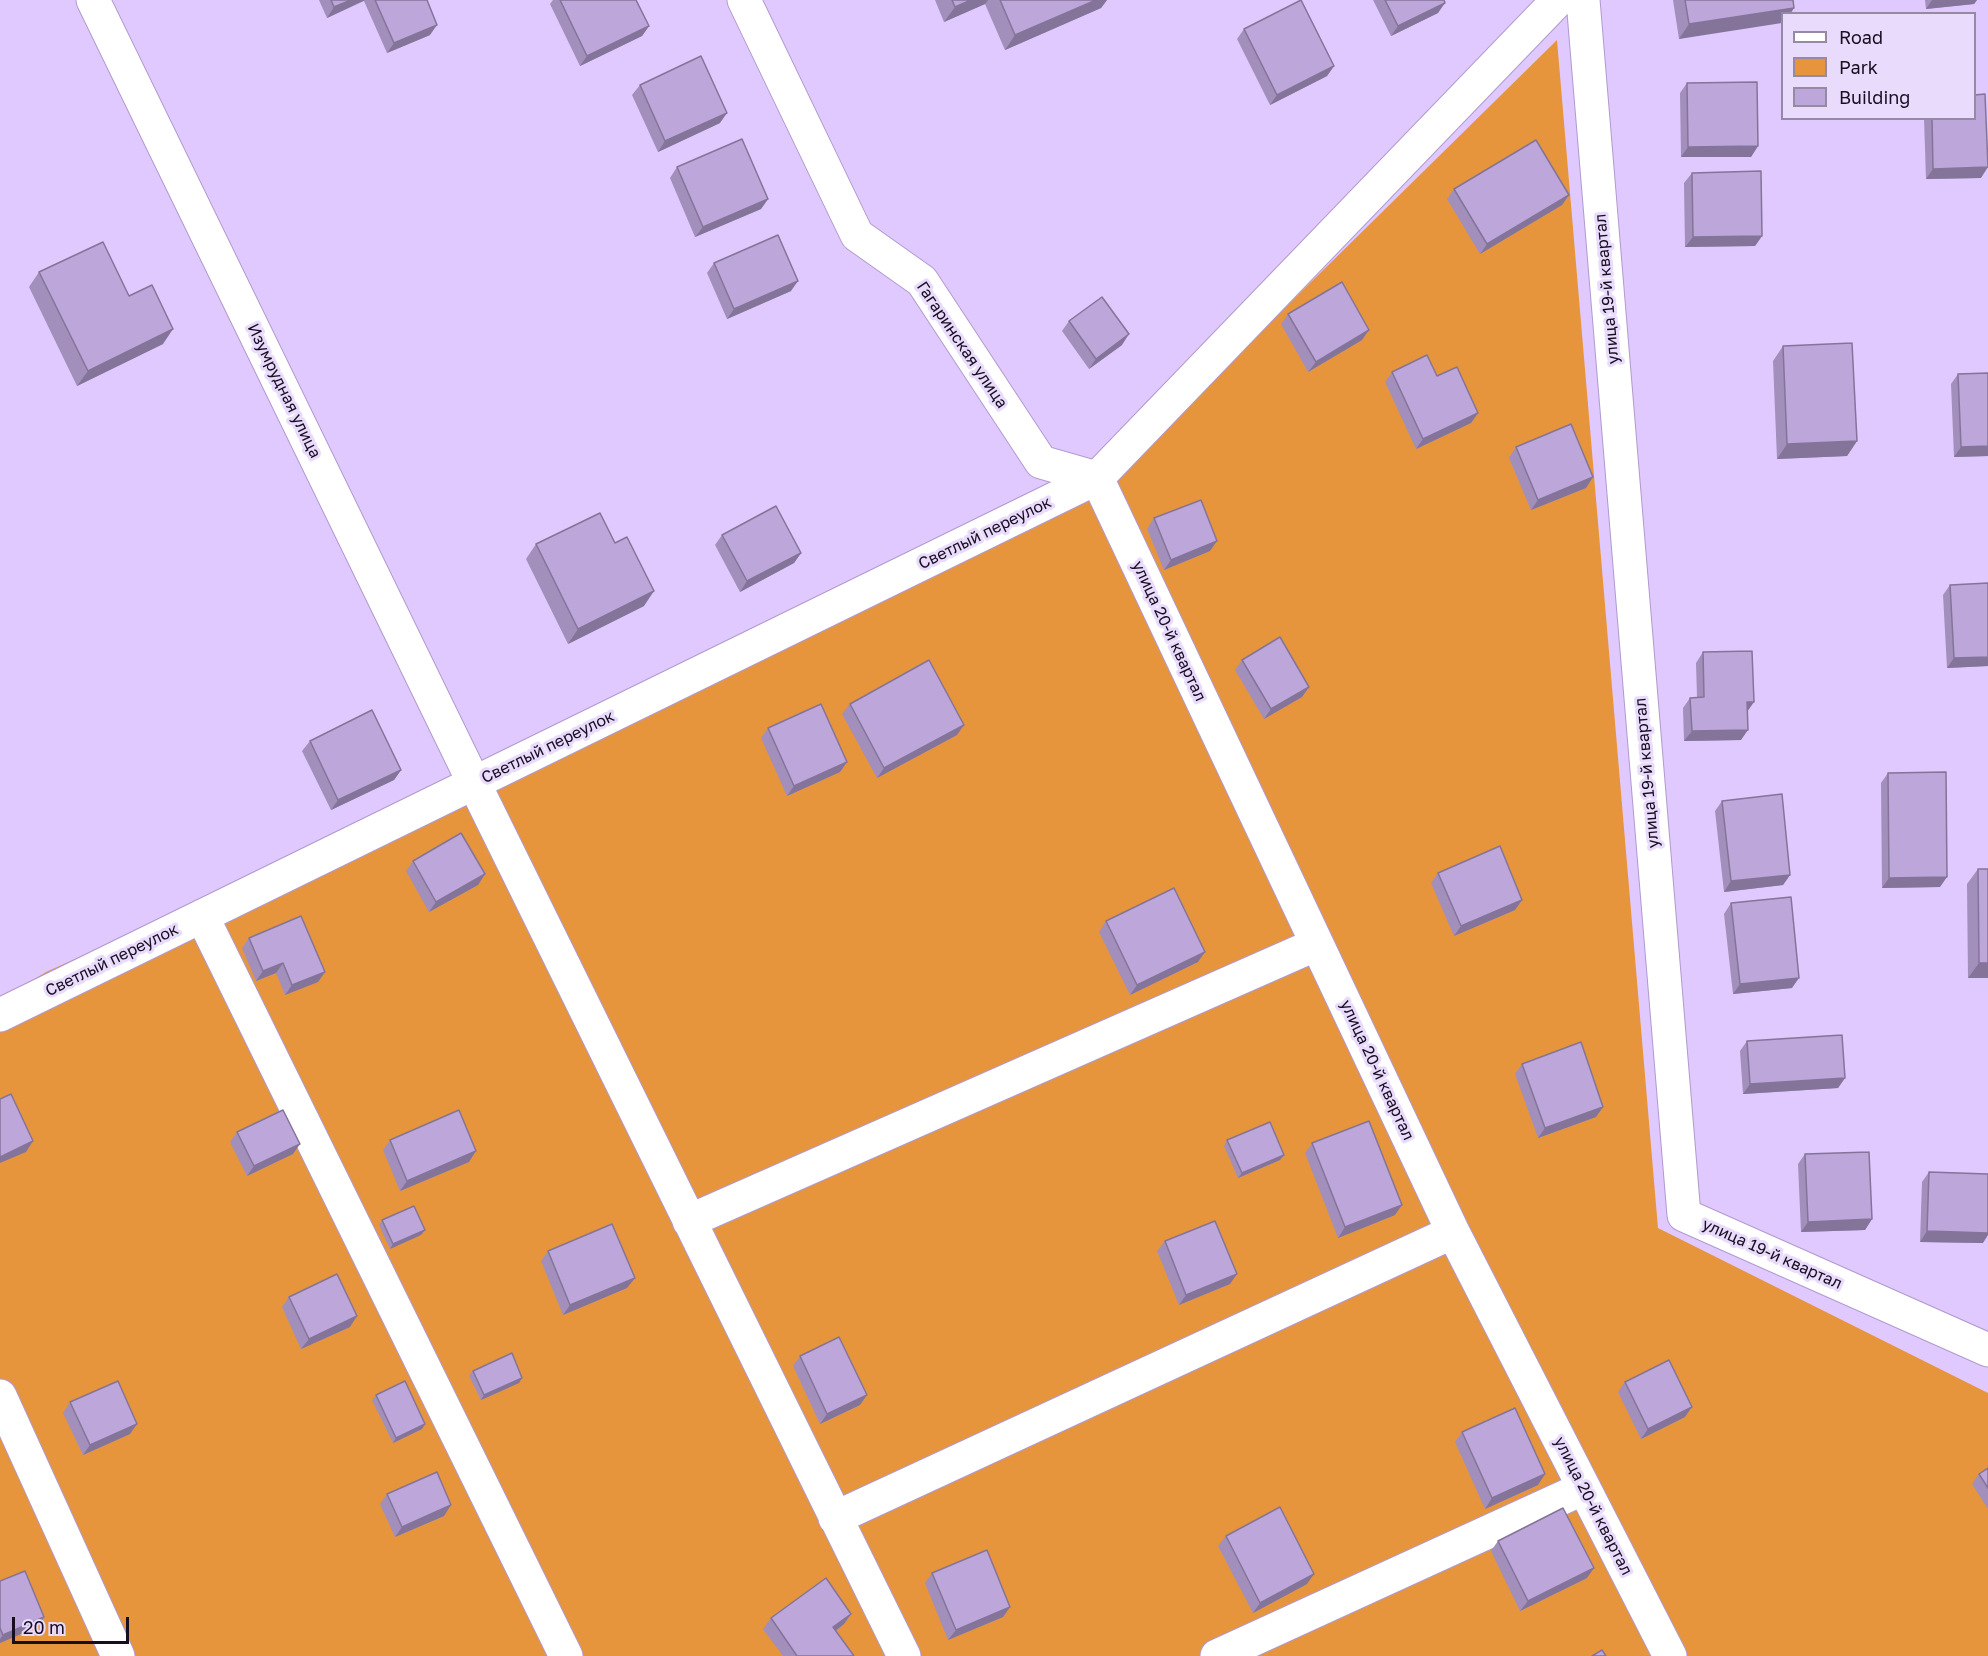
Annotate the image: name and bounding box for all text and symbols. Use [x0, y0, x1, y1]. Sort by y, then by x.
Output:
legend [1781, 12, 1976, 120]
text: Road [1839, 26, 1883, 48]
text: Park [1839, 56, 1878, 78]
text: Building [1839, 86, 1910, 108]
street label: улица 19-й квартал [1591, 213, 1623, 365]
street label: Гагаринская улица [912, 278, 1012, 412]
street label: Изумрудная улица [243, 321, 325, 461]
street label: Светлый переулок [915, 492, 1055, 574]
street label: улица 20-й квартал [1128, 558, 1210, 704]
street label: улица 19-й квартал [1631, 697, 1663, 849]
street label: Светлый переулок [478, 706, 618, 788]
street label: Светлый переулок [42, 919, 182, 1001]
street label: улица 20-й квартал [1336, 997, 1418, 1143]
street label: улица 19-й квартал [1699, 1215, 1845, 1293]
street label: улица 20-й квартал [1550, 1434, 1636, 1578]
scale bar [15, 1605, 132, 1643]
text: 20 m [23, 1616, 65, 1638]

